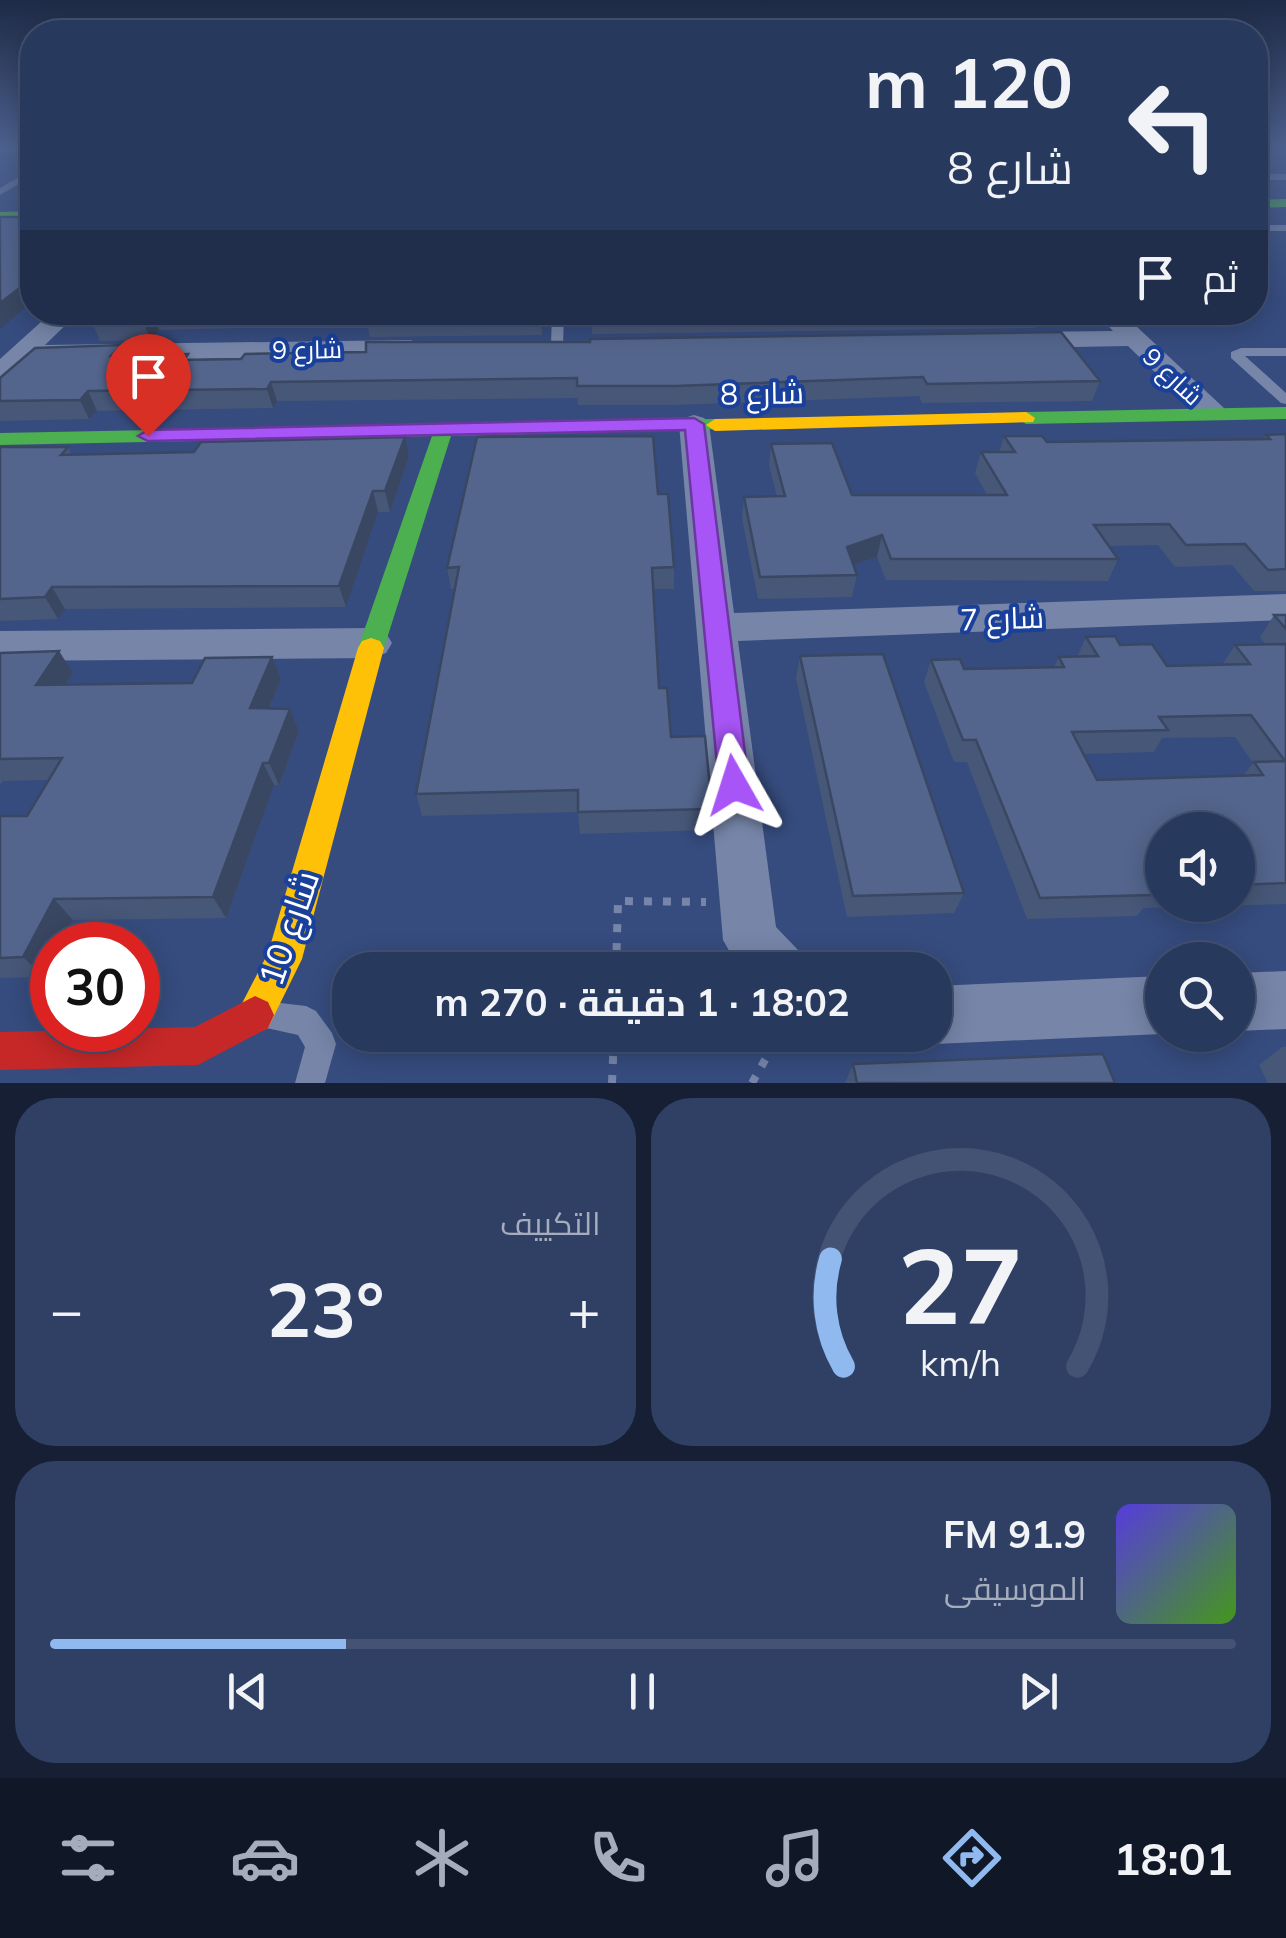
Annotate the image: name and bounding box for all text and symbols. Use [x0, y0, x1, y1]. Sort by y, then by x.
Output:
text: 120 m [865, 38, 1073, 126]
icon: left [1108, 60, 1238, 190]
text: شارع 8 [947, 139, 1073, 195]
icon: arrive [1128, 250, 1183, 305]
text: ثم [1203, 254, 1238, 302]
street label: شارع 9 [272, 333, 342, 367]
pin [106, 334, 191, 437]
street label: شارع 9 [1135, 341, 1209, 413]
icon: arrive [121, 349, 176, 404]
street label: شارع 8 [720, 373, 804, 415]
street label: شارع 7 [959, 598, 1045, 640]
position arrow [682, 733, 786, 837]
map controls [1145, 812, 1255, 1052]
button: sound [1145, 812, 1255, 922]
street label: شارع 10 [248, 865, 330, 992]
speed limit sign: 30 [30, 922, 160, 1052]
button: search [1145, 942, 1255, 1052]
text: 18:02 · 1 دقيقة · 270 m [434, 978, 850, 1026]
text: التكييف [500, 1203, 601, 1243]
text: 27 [898, 1219, 1023, 1350]
text: 23° [266, 1262, 384, 1356]
text: − [50, 1275, 83, 1344]
text: + [567, 1275, 601, 1344]
text: km/h [920, 1340, 1001, 1385]
text: 91.9 FM [943, 1510, 1086, 1558]
text: الموسيقى [944, 1568, 1086, 1608]
icon: previous [220, 1664, 275, 1719]
icon: pause [615, 1664, 670, 1719]
icon: next [1011, 1664, 1066, 1719]
icon: filters [53, 1823, 123, 1893]
icon: car [230, 1823, 300, 1893]
icon: climate [407, 1823, 477, 1893]
icon: phone [583, 1823, 653, 1893]
icon: music [760, 1823, 830, 1893]
icon: directions [937, 1823, 1007, 1893]
text: 18:01 [1113, 1830, 1233, 1886]

